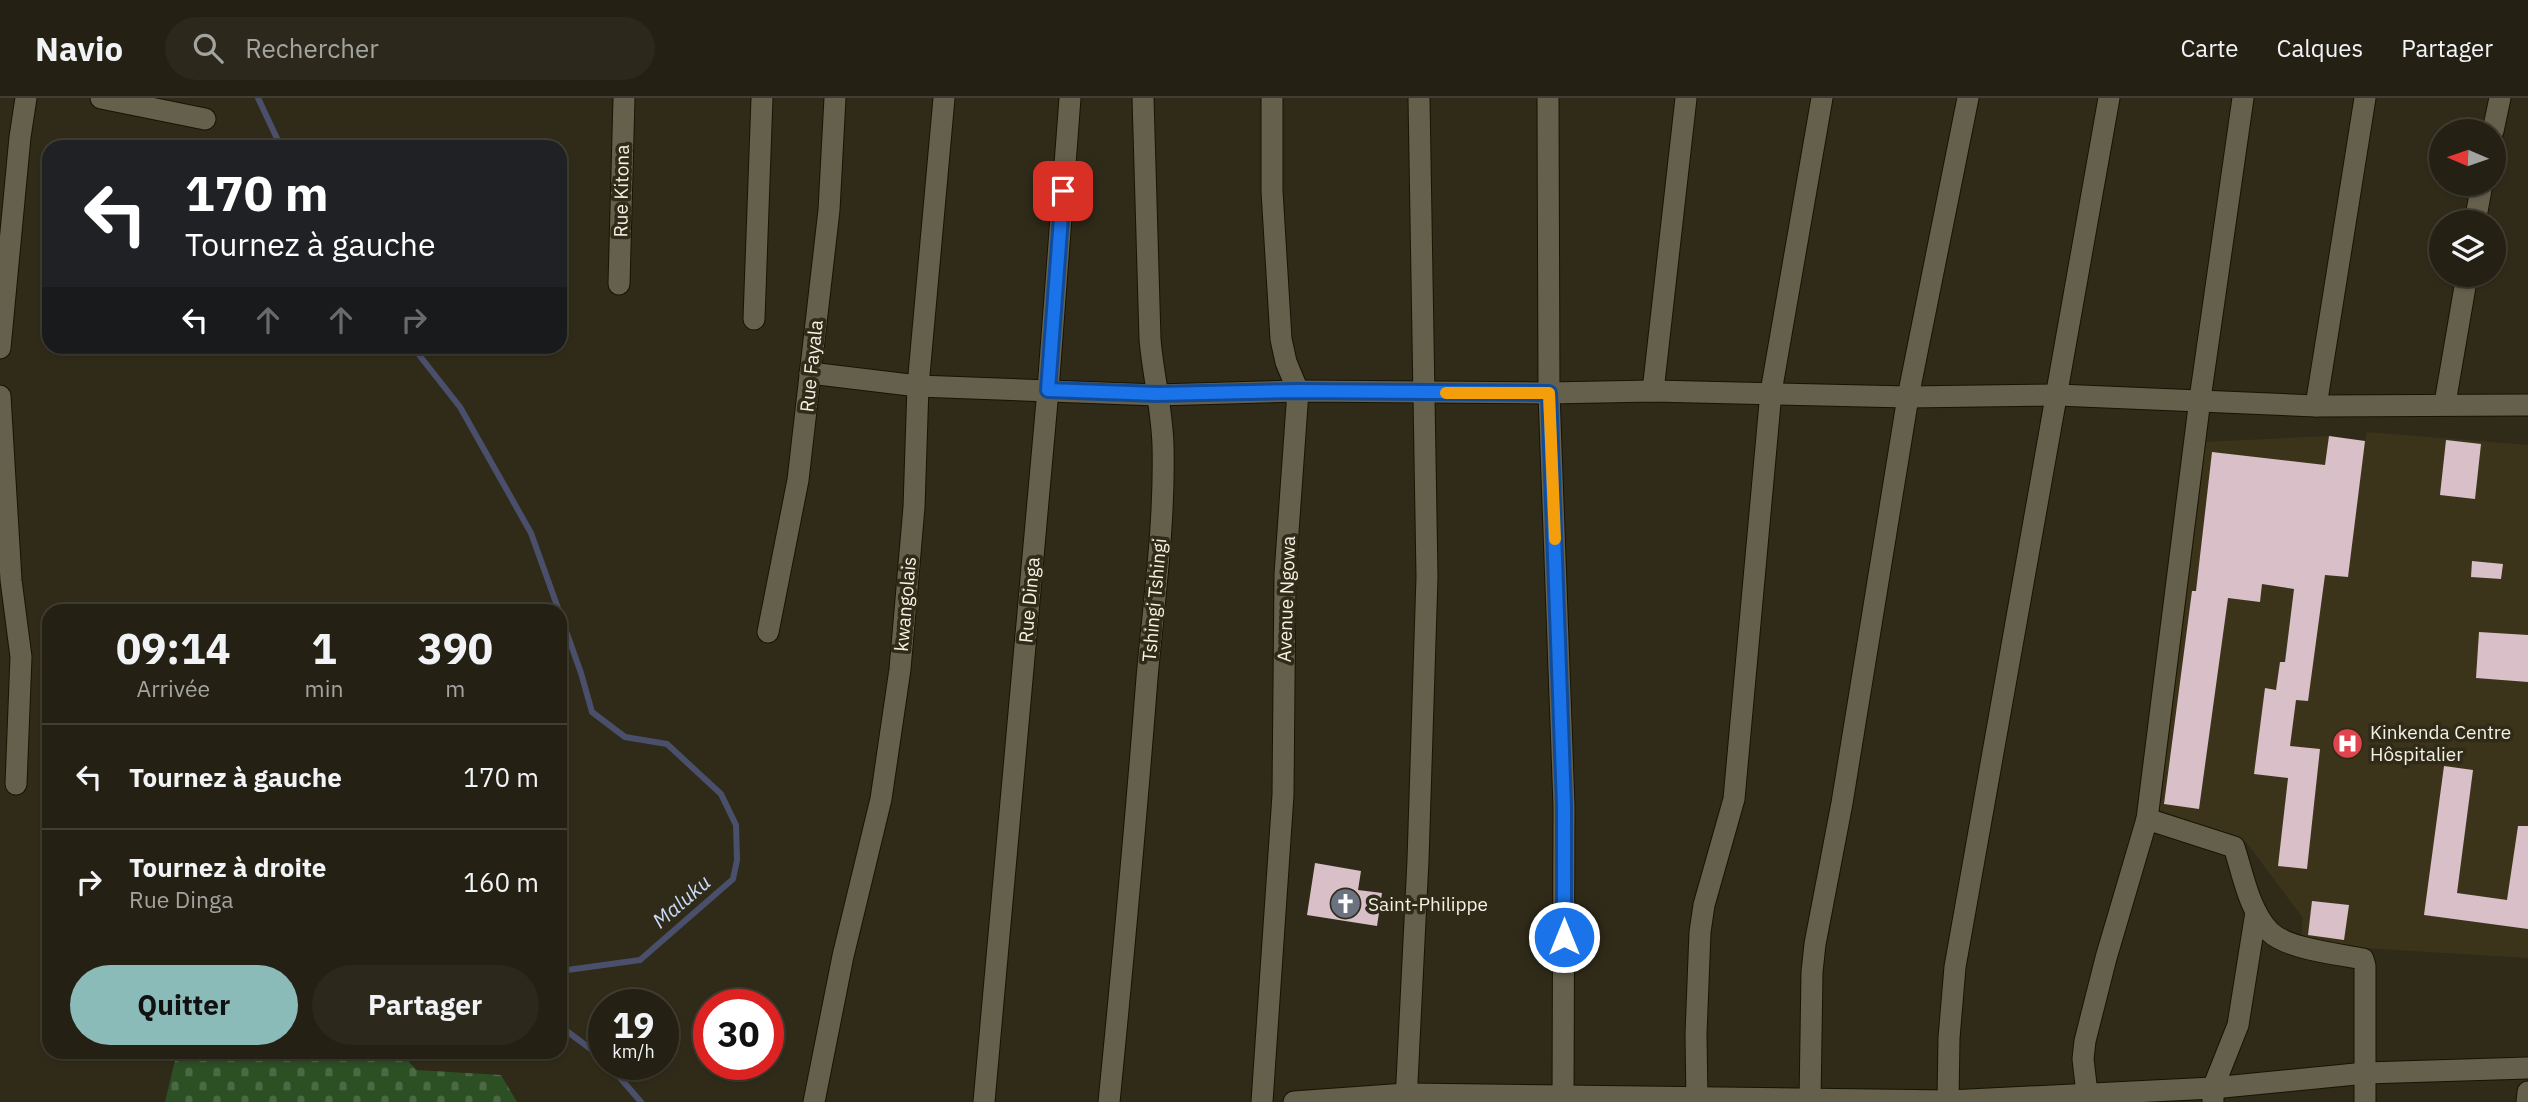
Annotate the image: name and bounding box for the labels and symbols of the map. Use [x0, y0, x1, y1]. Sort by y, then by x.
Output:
north arrow [2429, 119, 2506, 196]
street label: Rue Kitona [608, 144, 634, 238]
pin [1033, 161, 1093, 221]
street label: Rue Fayala [794, 319, 828, 413]
street label: Avenue Ngowa [1272, 535, 1300, 663]
street label: Tshingi Tshingi [1137, 537, 1171, 663]
street label: kwangolais [889, 556, 921, 652]
street label: Rue Dinga [1013, 556, 1045, 644]
place label: Kinkenda Centre Hôspitalier [2370, 720, 2511, 766]
hospital icon: Kinkenda Centre Hôspitalier [2330, 726, 2364, 760]
water label: Maluku [646, 868, 716, 934]
church icon: Saint-Philippe [1328, 887, 1362, 921]
place label: Saint-Philippe [1368, 892, 1488, 916]
position arrow [1527, 900, 1601, 974]
speed limit sign: 30 [693, 989, 784, 1080]

